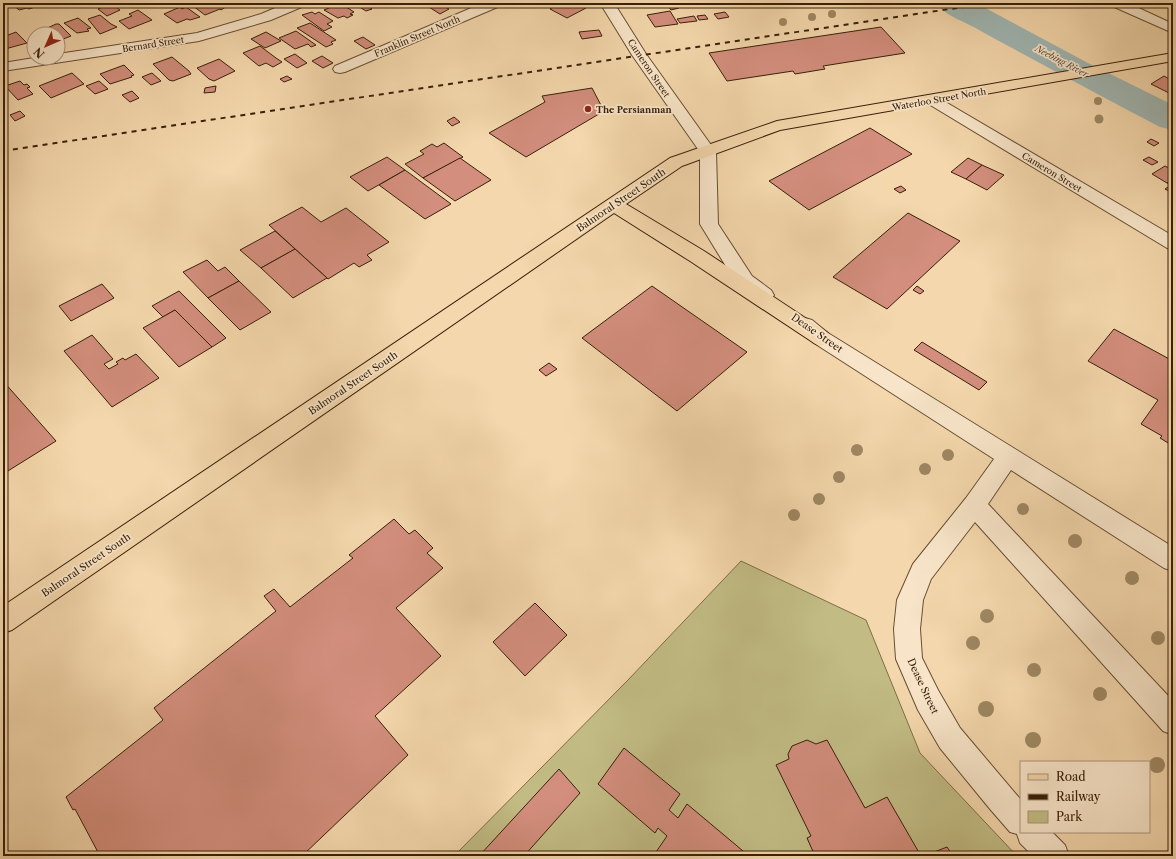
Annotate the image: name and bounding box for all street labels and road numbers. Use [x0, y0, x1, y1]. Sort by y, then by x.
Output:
street label: Franklin Street North [373, 13, 462, 59]
street label: Bernard Street [121, 34, 186, 54]
street label: Cameron Street [625, 37, 673, 100]
street label: Waterloo Street North [890, 85, 987, 113]
street label: Cameron Street [1020, 150, 1085, 195]
street label: Balmoral Street South [574, 165, 669, 235]
street label: Dease Street [789, 310, 846, 356]
street label: Balmoral Street South [306, 348, 401, 418]
street label: Balmoral Street South [39, 530, 134, 600]
street label: Dease Street [904, 656, 942, 716]

